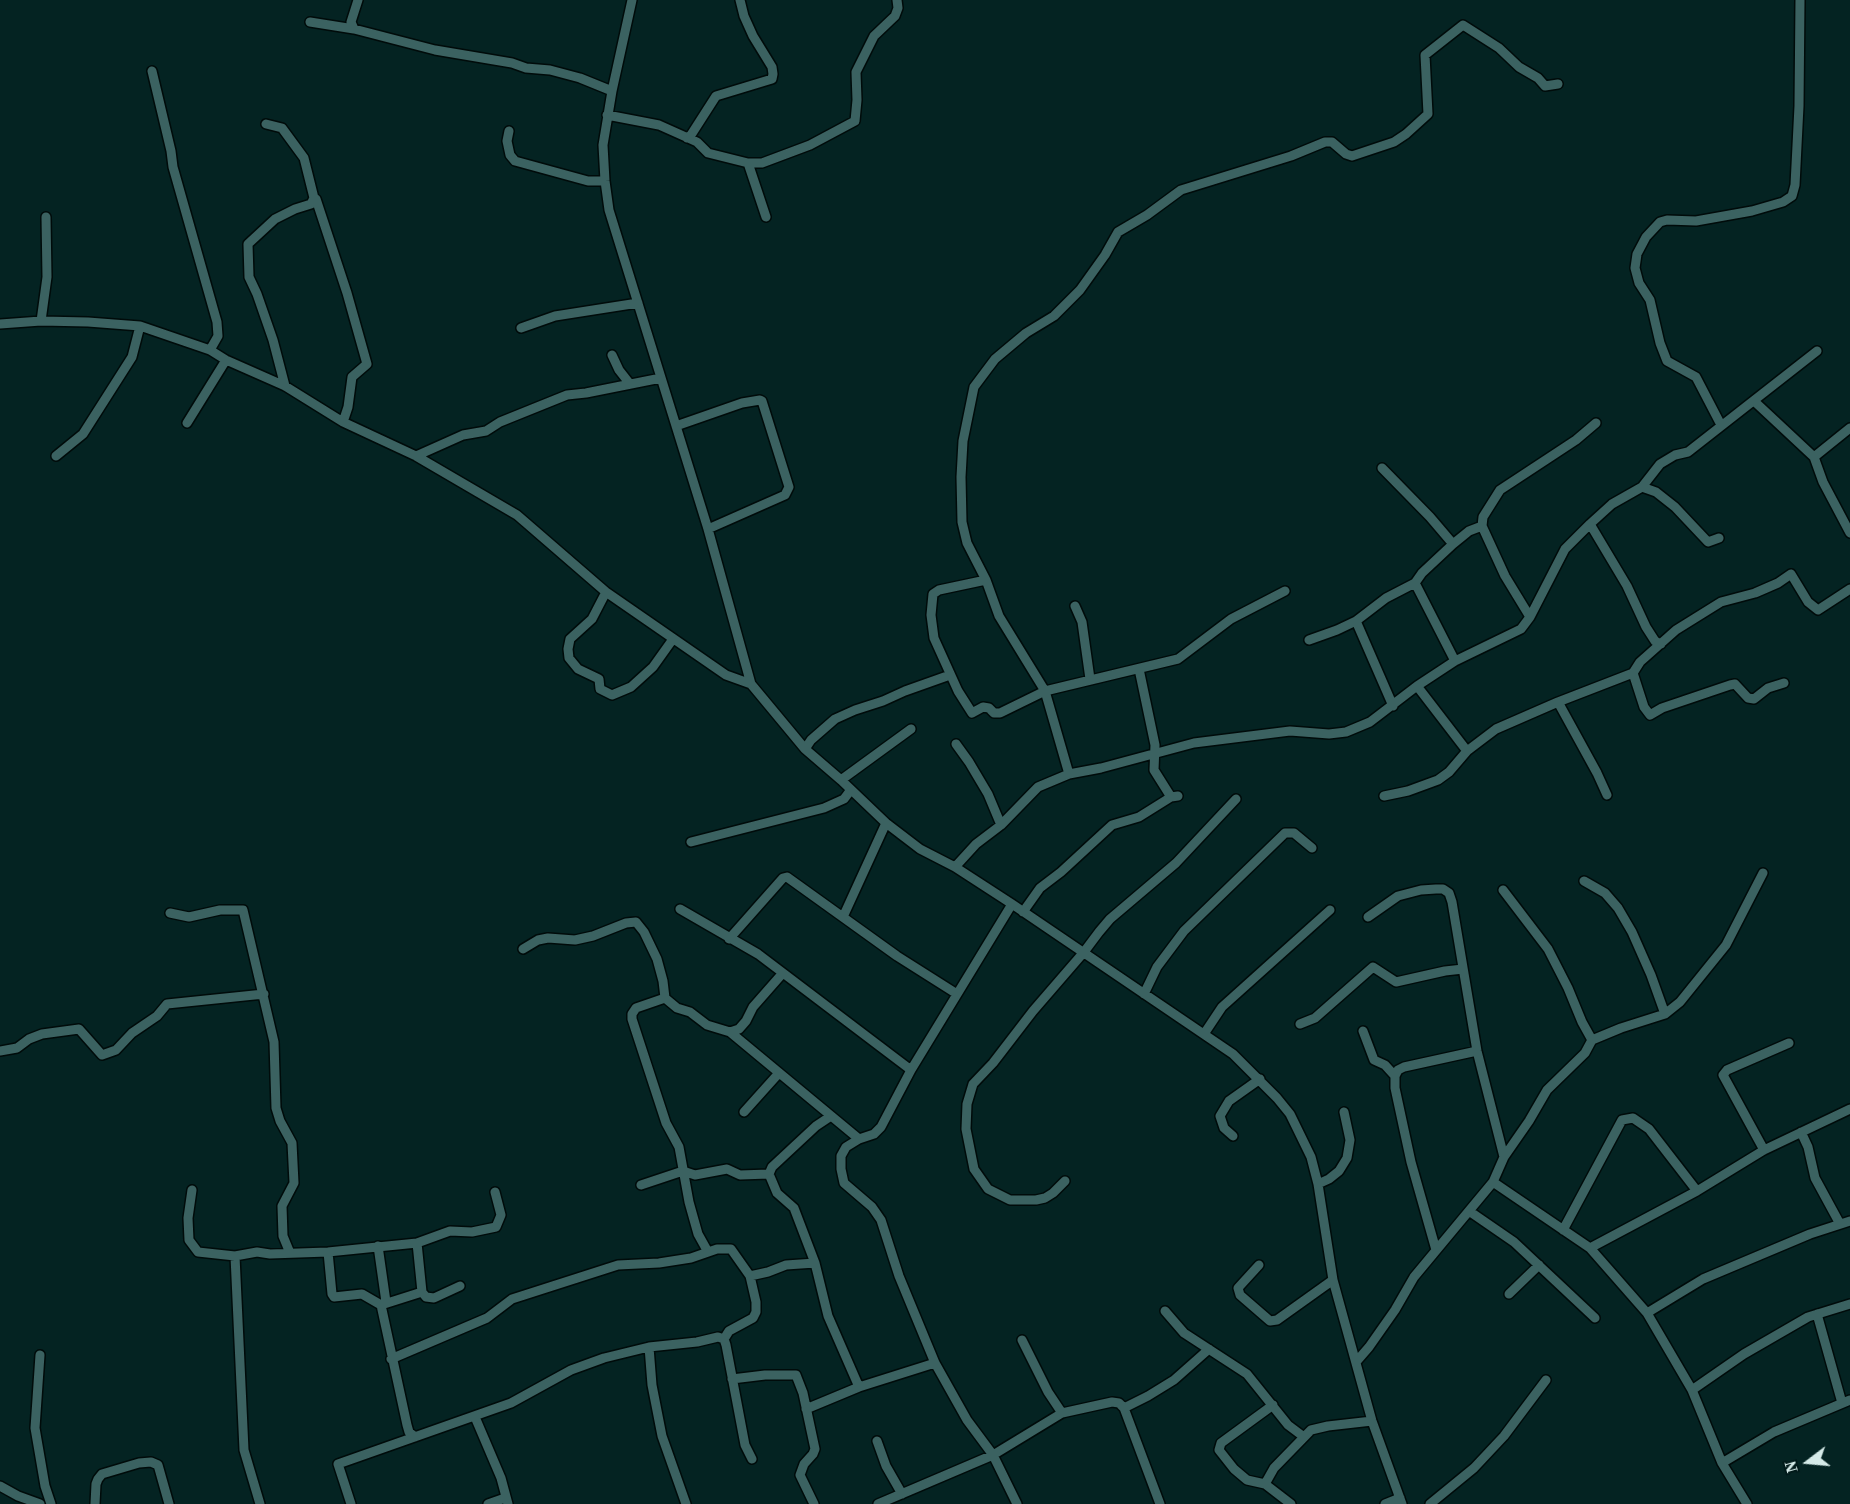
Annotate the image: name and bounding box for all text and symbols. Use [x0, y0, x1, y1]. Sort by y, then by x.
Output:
north arrow [1778, 1432, 1838, 1492]
text: N [1779, 1458, 1803, 1476]

